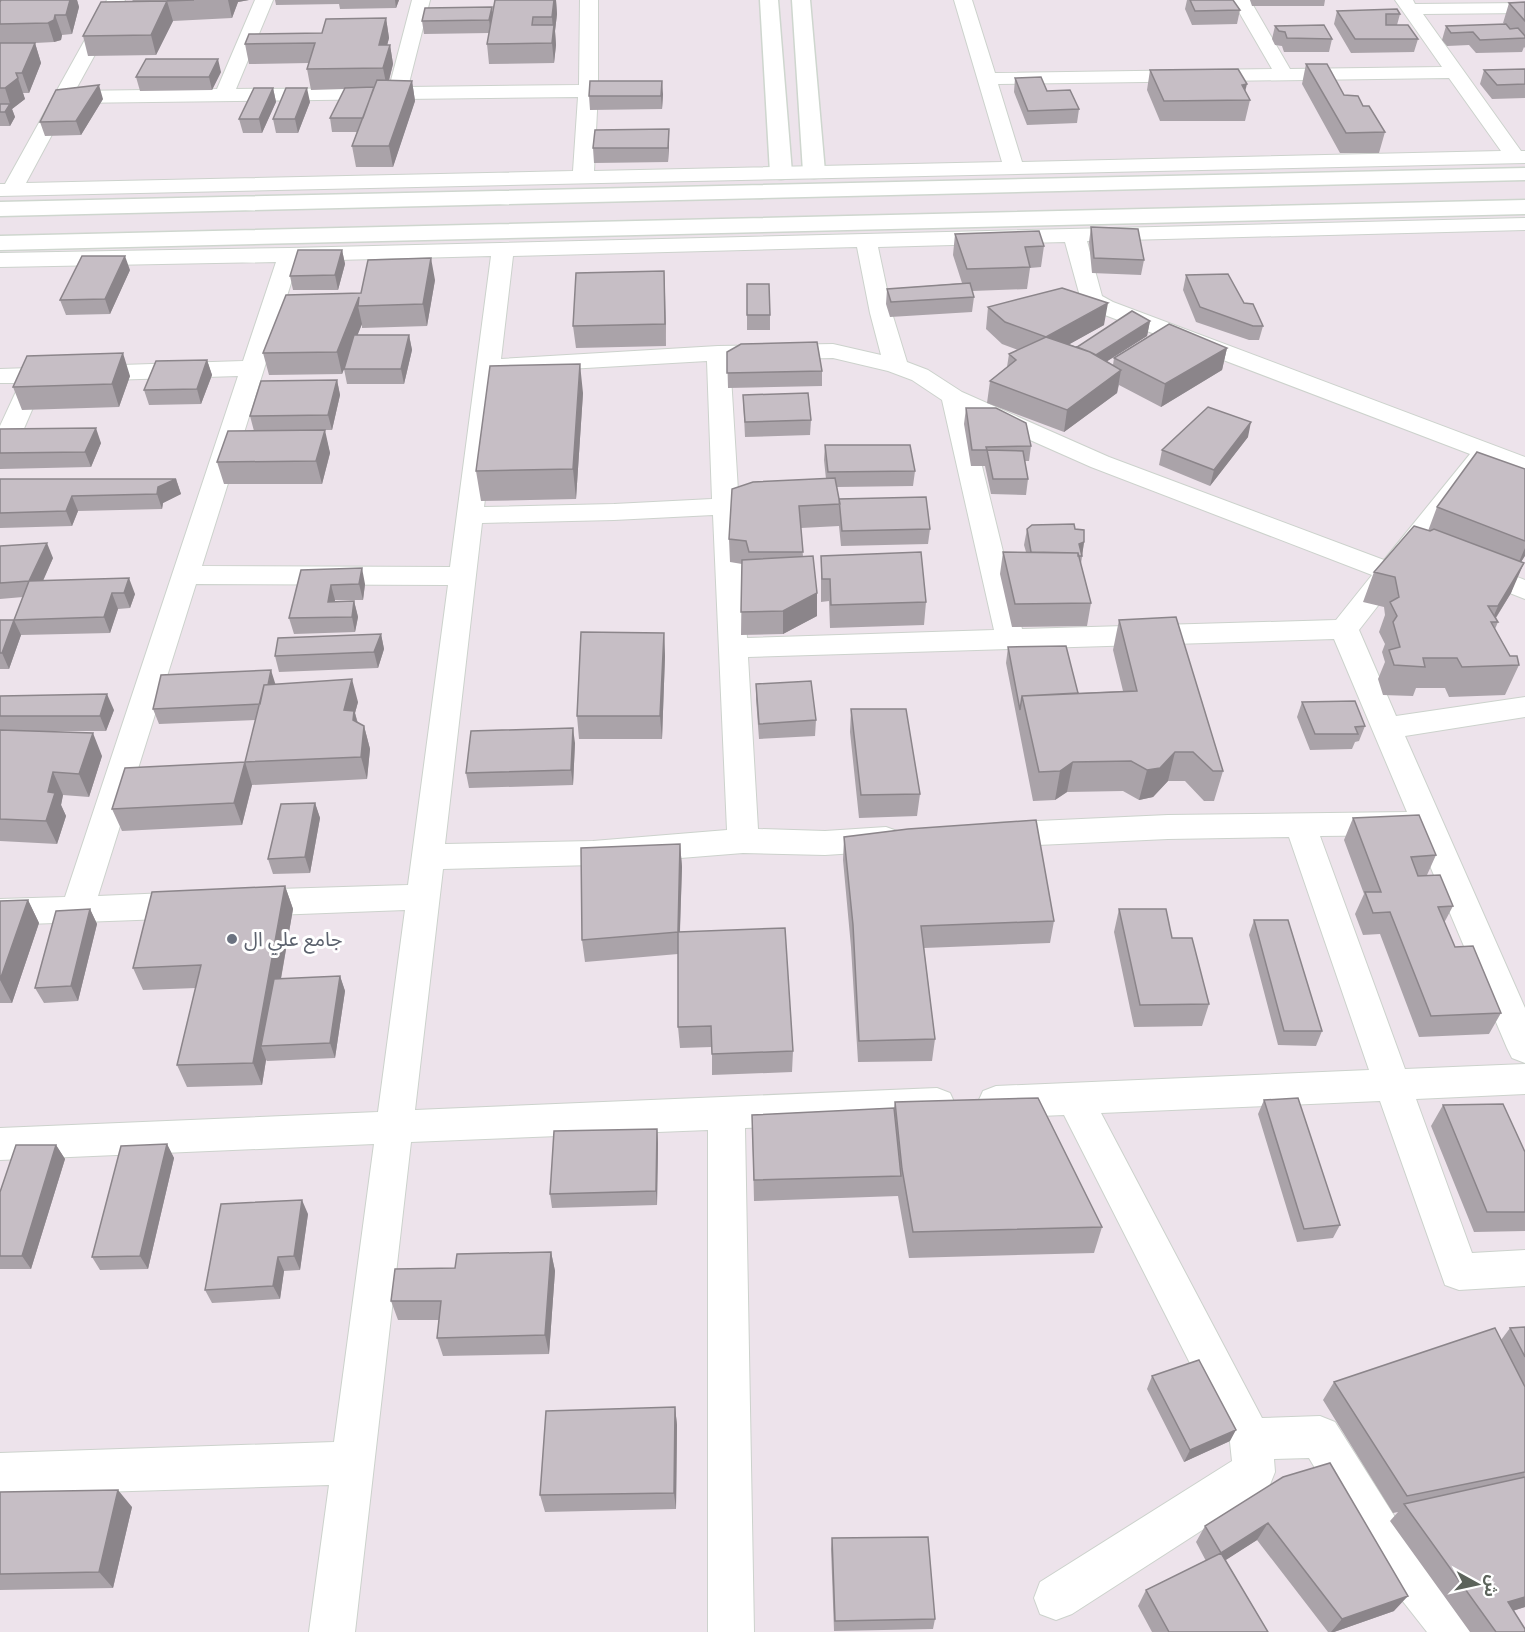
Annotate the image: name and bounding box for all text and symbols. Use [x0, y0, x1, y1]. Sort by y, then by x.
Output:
place label: جامع علي ال [244, 928, 343, 955]
marker: جامع علي ال [225, 932, 239, 946]
north arrow [1447, 1554, 1507, 1614]
text: ش [1479, 1574, 1502, 1598]

